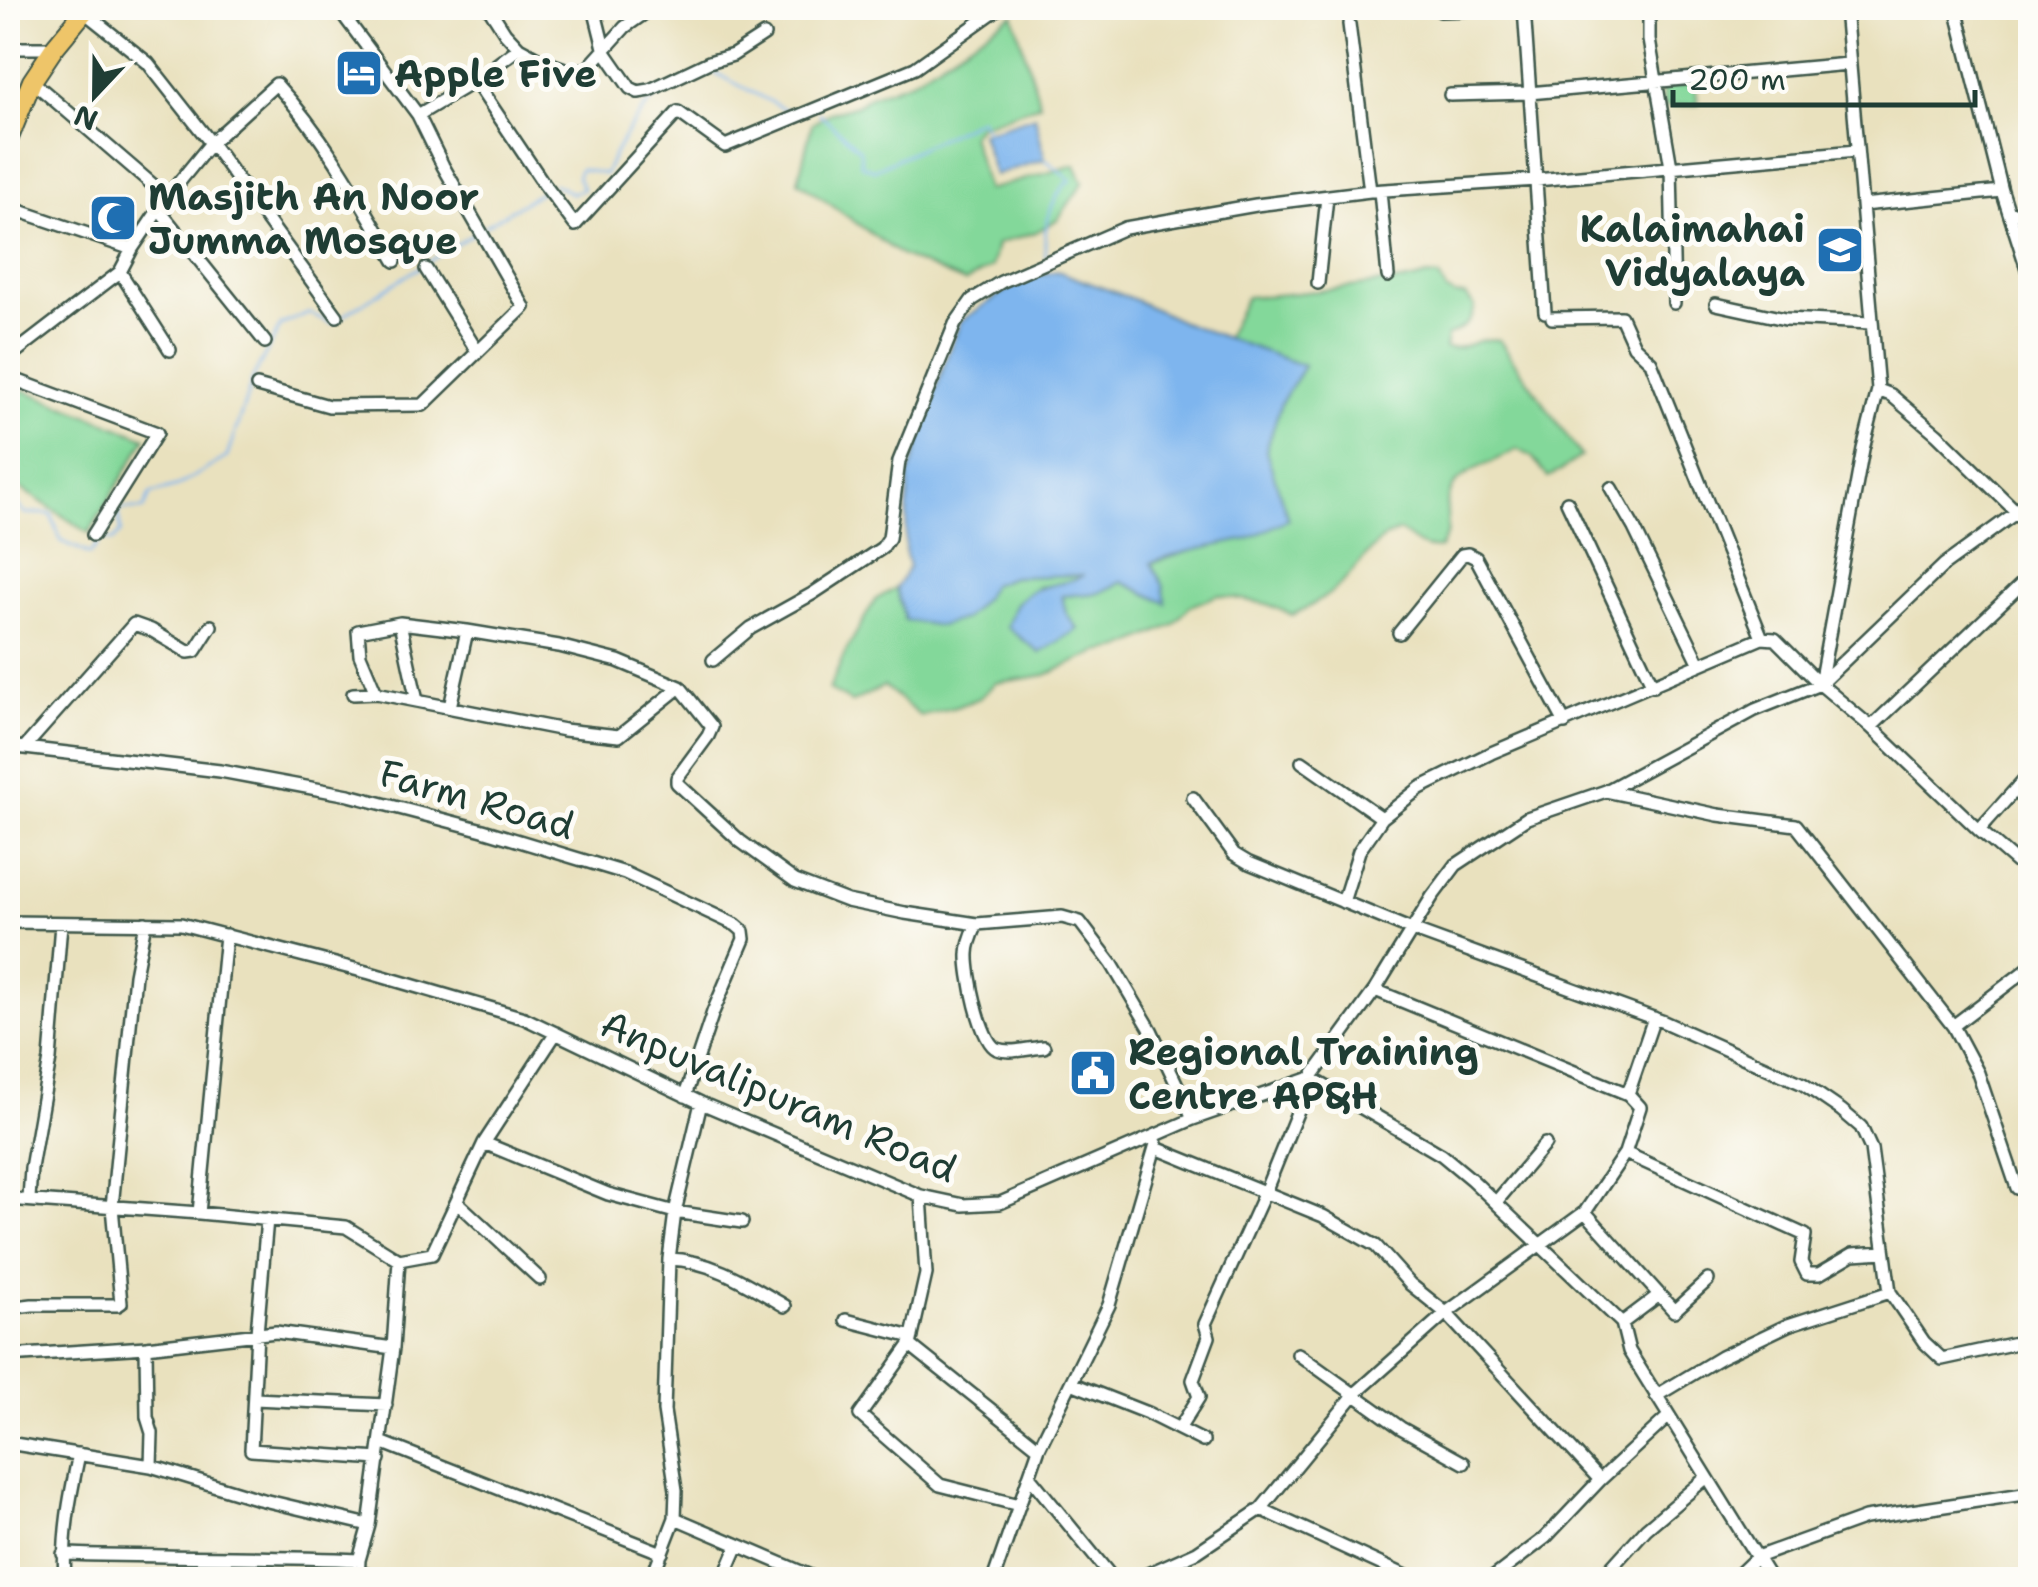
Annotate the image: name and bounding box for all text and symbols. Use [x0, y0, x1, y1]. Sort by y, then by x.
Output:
north arrow [45, 45, 145, 145]
scale bar [1673, 45, 1976, 107]
hotel icon: Apple Five [333, 47, 385, 99]
place label: Apple Five [394, 48, 597, 99]
text: 200 m [1688, 59, 1786, 100]
text: N [68, 96, 103, 140]
place label: Masjith An Noor Jumma Mosque [148, 171, 479, 266]
mosque icon: Masjith An Noor Jumma Mosque [87, 192, 139, 244]
place label: Kalaimahai Vidyalaya [1580, 203, 1805, 298]
school or university icon: Kalaimahai Vidyalaya [1814, 224, 1866, 276]
street label: Farm Road [374, 747, 580, 851]
street label: Anpuvalipuram Road [593, 998, 965, 1194]
place label: Regional Training Centre AP&H [1128, 1026, 1479, 1121]
public building icon: Regional Training Centre AP&H [1067, 1047, 1119, 1099]

